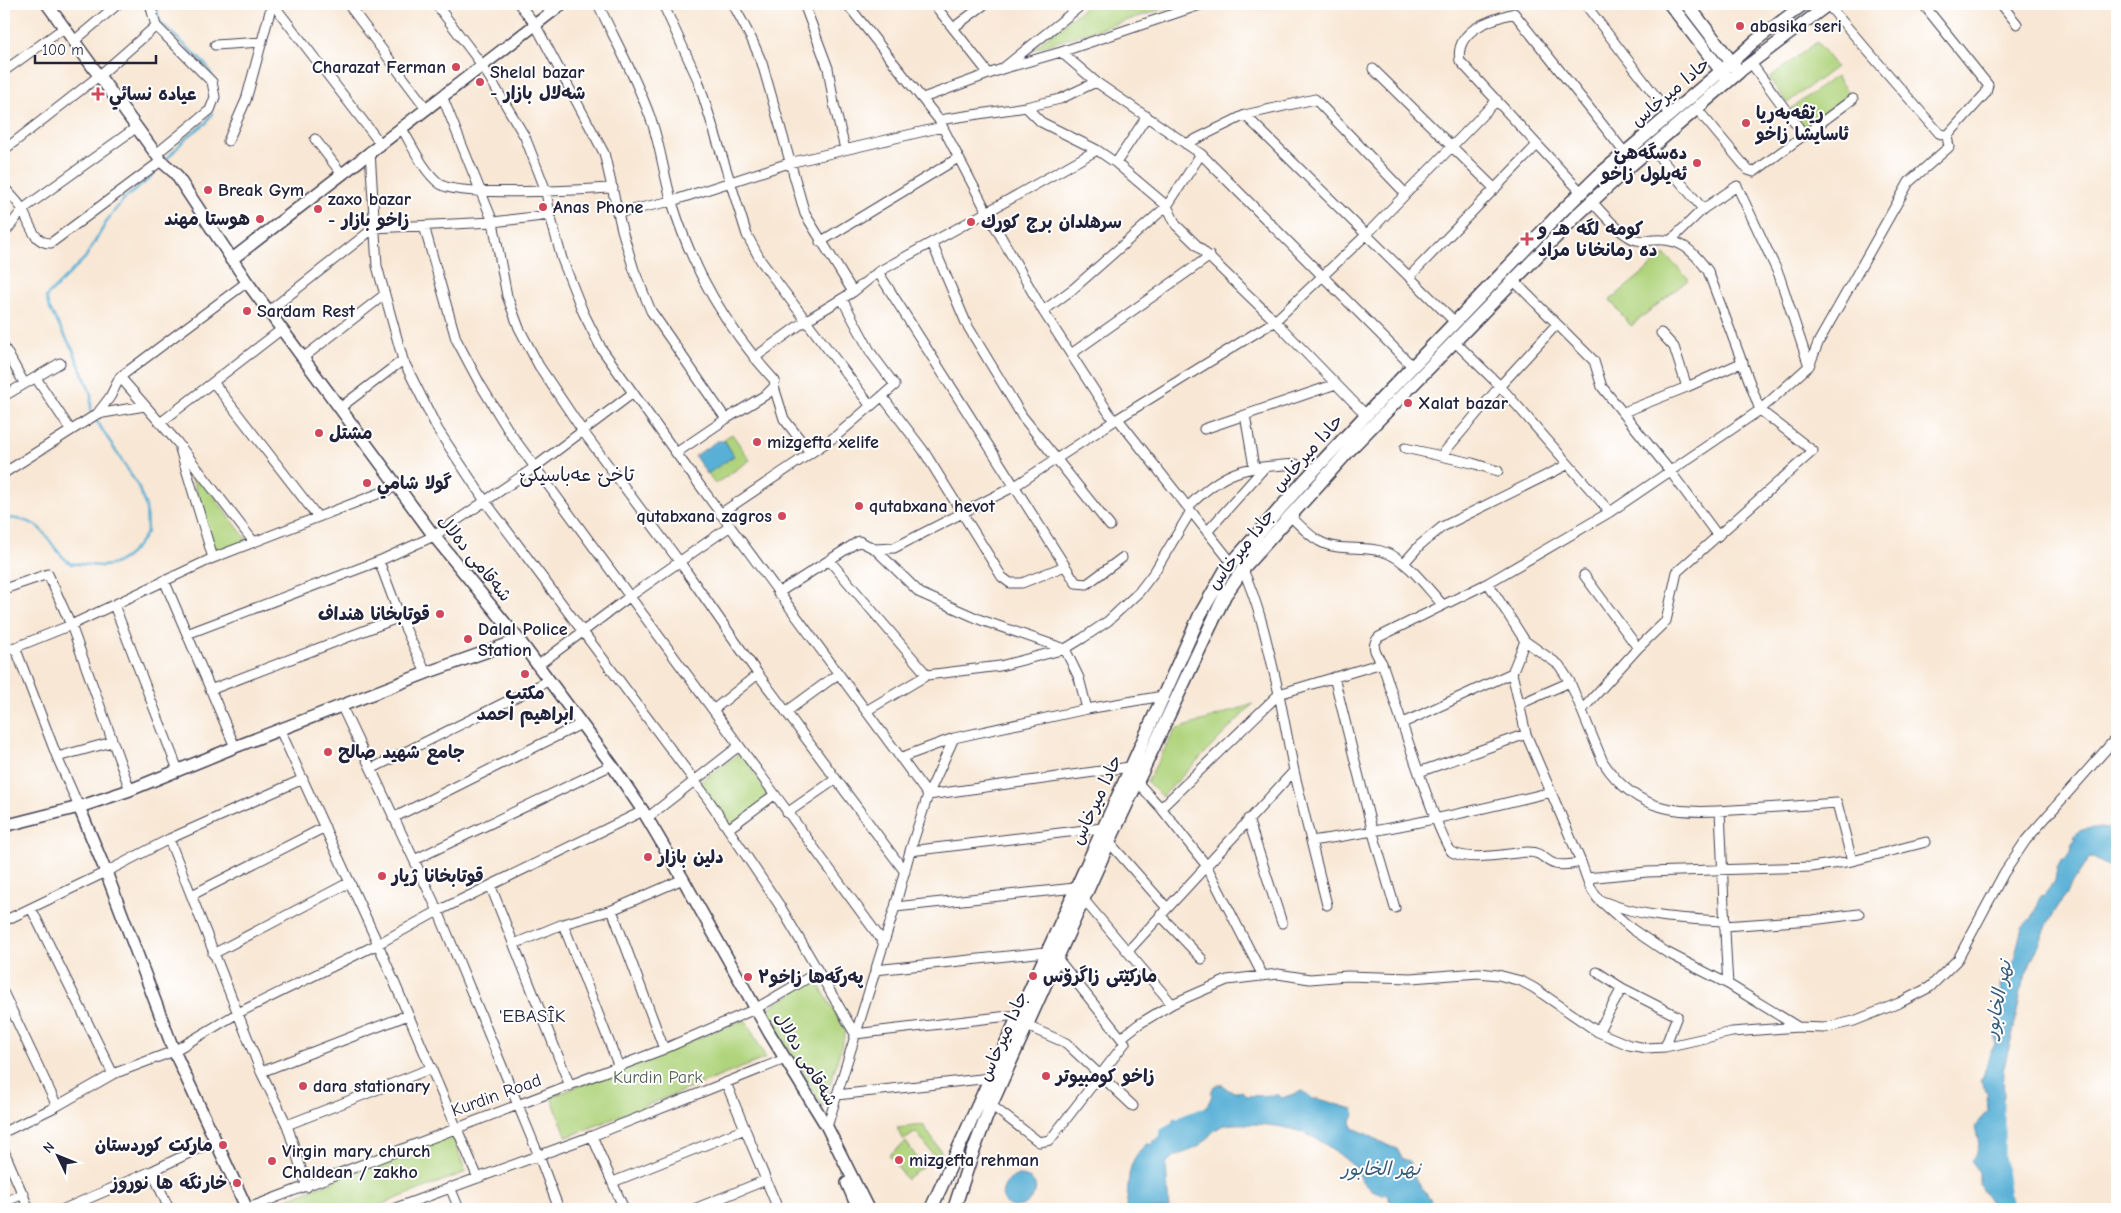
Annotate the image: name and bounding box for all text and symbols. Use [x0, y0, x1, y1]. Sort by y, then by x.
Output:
place label: abasika seri [1750, 16, 1842, 37]
marker: abasika seri [1734, 20, 1746, 32]
scale bar [35, 32, 156, 64]
text: 100 m [42, 41, 84, 59]
street label: حادا ميرخاس [1627, 53, 1714, 131]
place label: Charazat Ferman [312, 57, 446, 78]
marker: Charazat Ferman [450, 61, 462, 73]
place label: Shelal bazar - شەلال بازار [490, 62, 585, 104]
marker: Shelal bazar - شەلال بازار [474, 76, 486, 88]
place label: عياده نسائي [109, 84, 197, 110]
marker: عياده نسائي [91, 87, 105, 101]
place label: رێڤه‌به‌ريا ئاسايشا زاخو [1754, 103, 1849, 145]
marker: رێڤه‌به‌ريا ئاسايشا زاخو [1740, 117, 1752, 129]
place label: ده‌سگه‌هێ ئه‌يلول زاخو [1600, 142, 1687, 186]
marker: ده‌سگه‌هێ ئه‌يلول زاخو [1691, 157, 1703, 169]
place label: Break Gym [218, 180, 304, 201]
marker: Break Gym [202, 184, 214, 196]
place label: zaxo bazar - زاخو بازار [328, 189, 412, 231]
place label: Anas Phone [553, 197, 643, 218]
marker: Anas Phone [537, 201, 549, 213]
marker: zaxo bazar - زاخو بازار [312, 203, 324, 215]
place label: هوستا مهند [164, 209, 250, 230]
place label: سرهلدان برج كورك [981, 212, 1122, 233]
marker: هوستا مهند [254, 213, 266, 225]
marker: سرهلدان برج كورك [965, 216, 977, 228]
place label: كومه لگه هـ و ده رمانخانا مراد [1536, 218, 1657, 261]
marker: كومه لگه هـ و ده رمانخانا مراد [1520, 232, 1534, 246]
place label: Sardam Rest [257, 301, 356, 322]
marker: Sardam Rest [241, 305, 253, 317]
place label: Xalat bazar [1418, 393, 1509, 414]
marker: Xalat bazar [1402, 397, 1414, 409]
street label: حادا ميرخاس [1267, 410, 1347, 496]
place label: مشتل [329, 423, 373, 444]
marker: مشتل [313, 427, 325, 439]
place label: mizgefta xelife [767, 432, 879, 453]
marker: mizgefta xelife [751, 436, 763, 448]
district label: تاخێ عه‌باسيكێ [520, 464, 635, 487]
place label: گولا شامي [377, 472, 452, 499]
marker: گولا شامي [361, 477, 373, 489]
place label: qutabxana hevot [869, 496, 996, 517]
marker: qutabxana hevot [853, 500, 865, 512]
street label: جادا ميرخاس [1203, 505, 1279, 594]
place label: qutabxana zagros [637, 506, 772, 527]
marker: qutabxana zagros [776, 510, 788, 522]
street label: شەقامی دەلال [433, 511, 516, 606]
place label: قوتابخانا هنداف [318, 604, 430, 625]
marker: قوتابخانا هنداف [434, 608, 446, 620]
place label: Dalal Police Station [478, 619, 568, 661]
marker: Dalal Police Station [462, 633, 474, 645]
marker: مكتب ابراهيم احمد [519, 668, 531, 680]
place label: مكتب ابراهيم احمد [477, 683, 573, 728]
place label: جامع شهيد صالح [338, 742, 465, 765]
marker: جامع شهيد صالح [322, 746, 334, 758]
street label: حادا ميرخاس [1067, 752, 1126, 848]
place label: دلين بازار [656, 847, 724, 868]
marker: دلين بازار [642, 851, 654, 863]
place label: قوتابخانا ژيار [390, 866, 484, 887]
marker: قوتابخانا ژيار [376, 870, 388, 882]
water label: نهر الخابور [1979, 957, 2018, 1043]
place label: مارکێتی زاگرۆس [1043, 965, 1157, 988]
place label: پەرگەها زاخو۲ [758, 966, 864, 989]
marker: مارکێتی زاگرۆس [1027, 970, 1039, 982]
marker: پەرگەها زاخو۲ [742, 971, 754, 983]
street label: جادا ميرخاس [974, 988, 1033, 1085]
district label: 'EBASÎK [499, 1005, 566, 1027]
street label: شەقامی دەلال [769, 1009, 842, 1110]
place label: زاخو كومبيوتر [1054, 1066, 1155, 1088]
park label: Kurdin Park [613, 1067, 703, 1088]
street label: Kurdin Road [448, 1069, 544, 1121]
marker: زاخو كومبيوتر [1040, 1070, 1052, 1082]
place label: dara stationary [313, 1076, 431, 1097]
marker: dara stationary [297, 1080, 309, 1092]
north arrow [32, 1130, 82, 1180]
place label: ماركت كوردستان [95, 1135, 213, 1157]
text: N [40, 1138, 58, 1157]
marker: ماركت كوردستان [217, 1139, 229, 1151]
place label: Virgin mary church Chaldean / zakho [282, 1141, 431, 1183]
place label: mizgefta rehman [909, 1150, 1039, 1171]
marker: mizgefta rehman [893, 1154, 905, 1166]
marker: Virgin mary church Chaldean / zakho [266, 1155, 278, 1167]
water label: نهر الخابور [1339, 1158, 1422, 1181]
place label: خارنگه ها نوروز [109, 1172, 227, 1194]
marker: خارنگه ها نوروز [231, 1177, 243, 1189]

